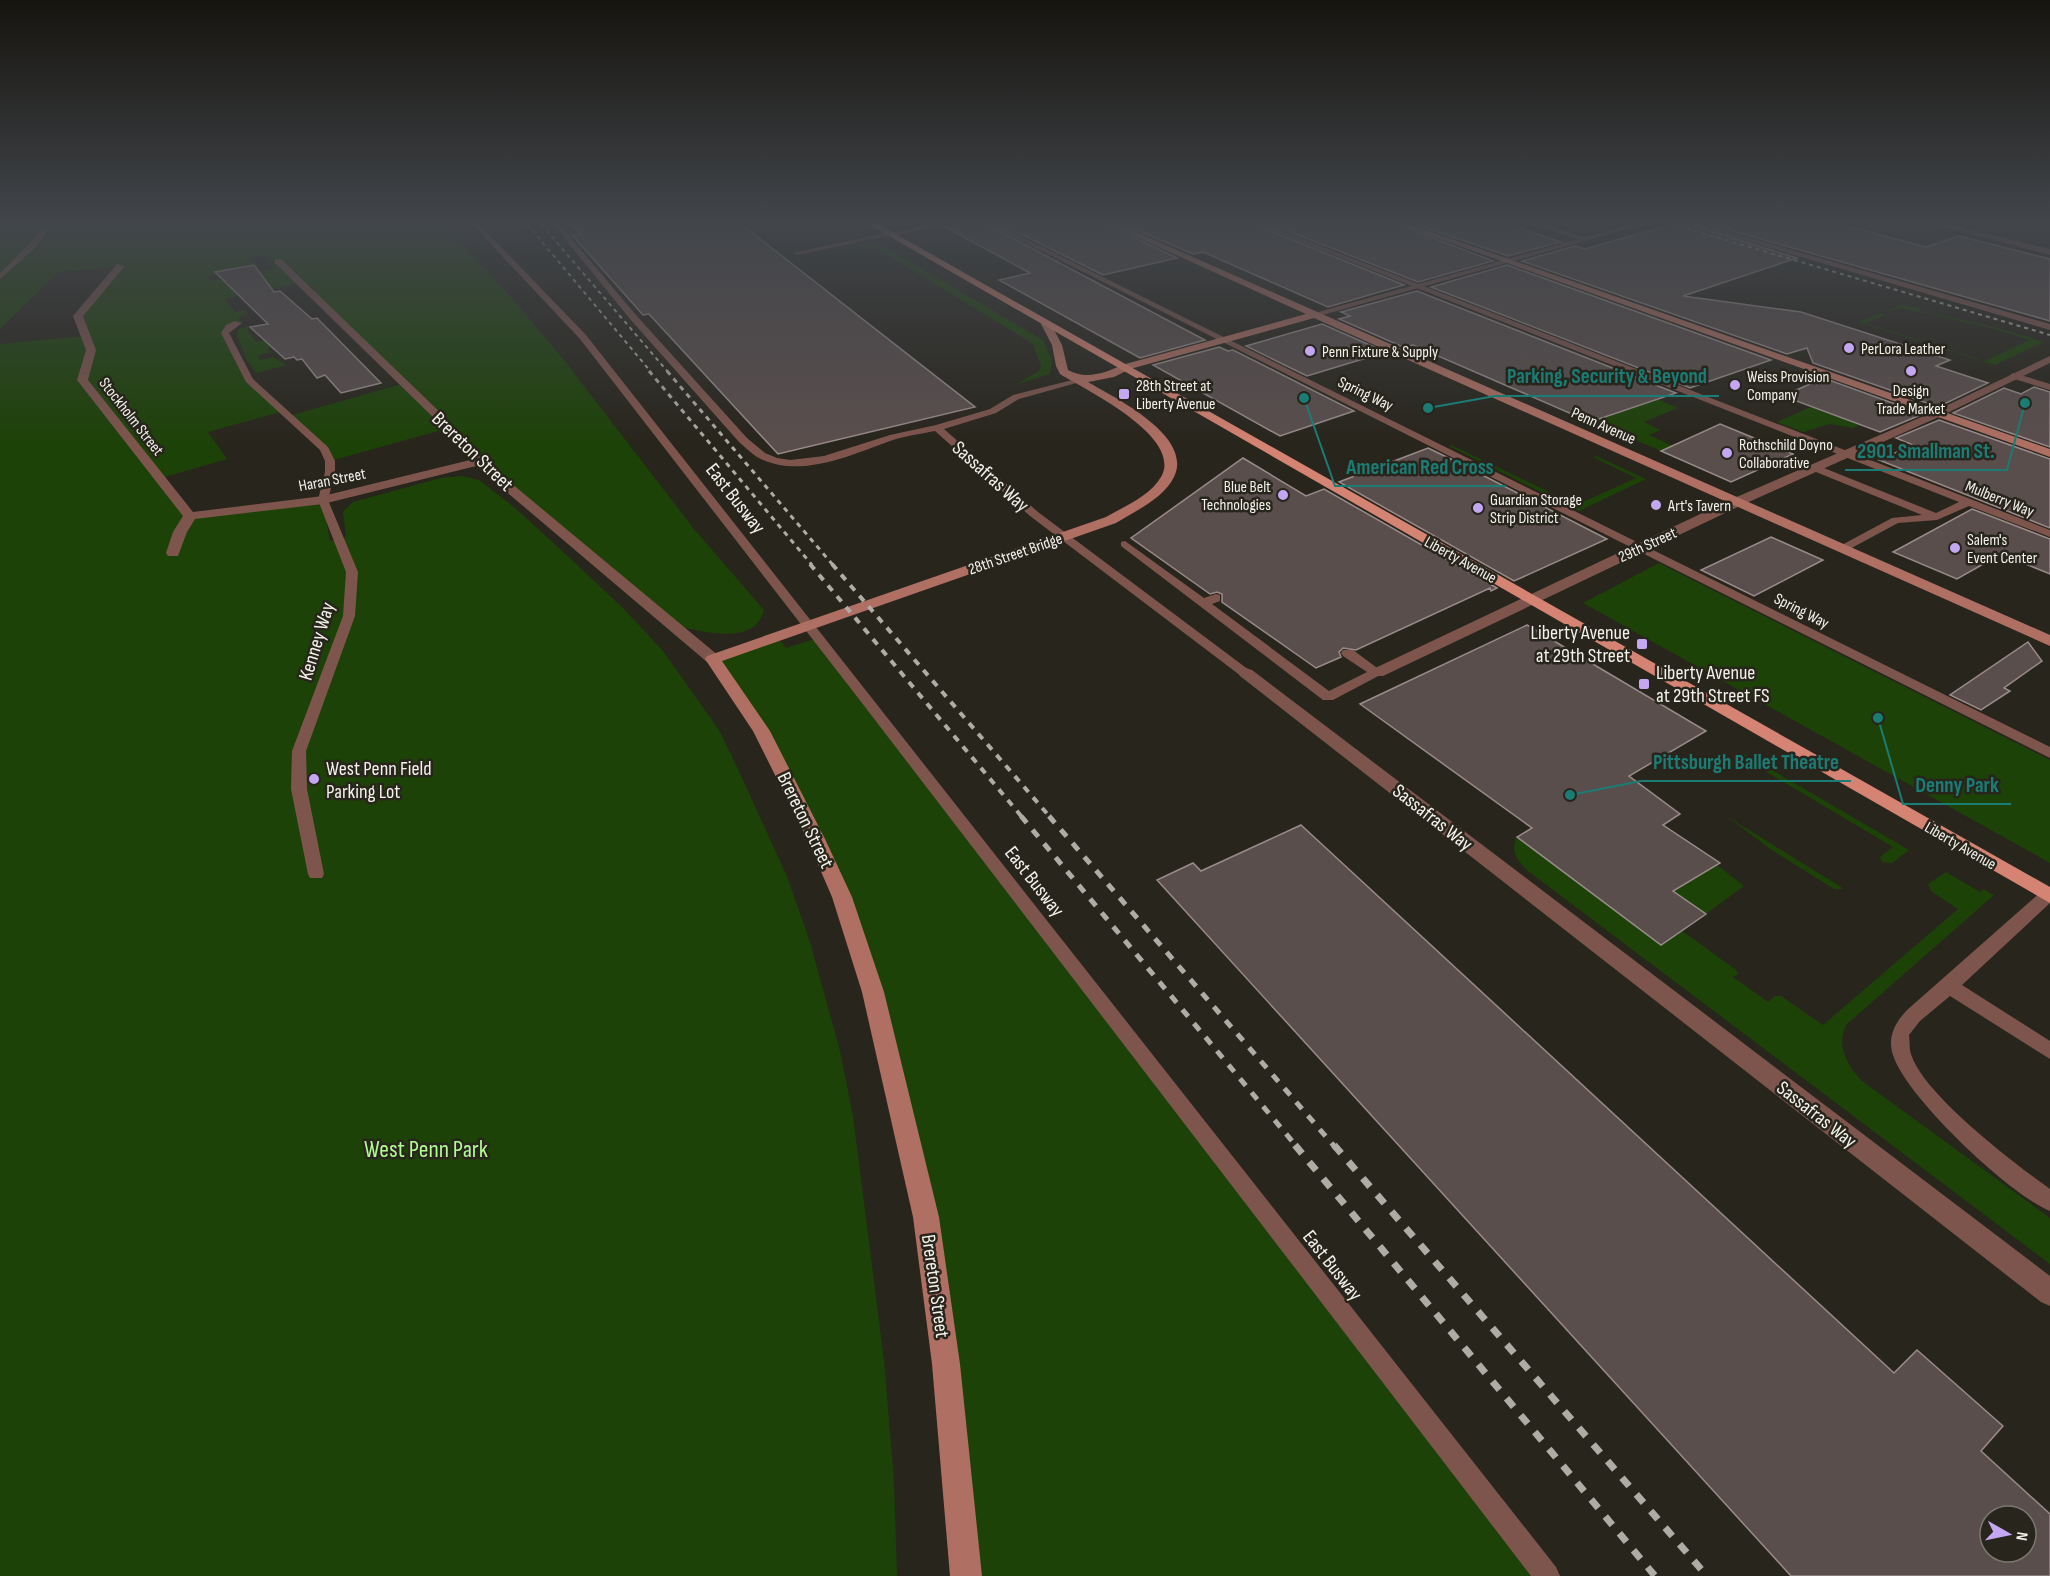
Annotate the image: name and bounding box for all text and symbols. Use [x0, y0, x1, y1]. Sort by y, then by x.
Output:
place label: PerLora Leather [1861, 340, 1946, 359]
marker: PerLora Leather [1842, 341, 1856, 355]
place label: Penn Fixture & Supply [1322, 343, 1438, 362]
marker: Penn Fixture & Supply [1303, 344, 1317, 358]
callout: Parking, Security & Beyond [1495, 357, 1719, 396]
text: Parking, Security & Beyond [1507, 364, 1707, 389]
marker: Design Trade Market [1904, 364, 1918, 378]
place label: Weiss Provision Company [1747, 368, 1829, 405]
street label: Spring Way [1335, 373, 1396, 416]
street label: Stockholm Street [94, 374, 167, 460]
place label: 28th Street at Liberty Avenue [1136, 377, 1216, 414]
marker: Weiss Provision Company [1728, 378, 1742, 392]
place label: Design Trade Market [1877, 382, 1946, 419]
marker: 28th Street at Liberty Avenue [1117, 387, 1131, 401]
street label: Penn Avenue [1568, 404, 1639, 449]
street label: Brereton Street [427, 407, 518, 496]
callout: 2901 Smallman St. [1845, 431, 2007, 470]
street label: Sassafras Way [947, 436, 1034, 518]
place label: Rothschild Doyno Collaborative [1739, 436, 1833, 473]
text: 2901 Smallman St. [1857, 439, 1995, 464]
marker: Rothschild Doyno Collaborative [1720, 446, 1734, 460]
callout: American Red Cross [1335, 447, 1506, 486]
text: American Red Cross [1345, 455, 1494, 480]
street label: East Busway [700, 459, 770, 539]
street label: Haran Street [297, 465, 368, 496]
street label: Mulberry Way [1962, 477, 2037, 522]
place label: Blue Belt Technologies [1201, 478, 1271, 515]
marker: Blue Belt Technologies [1276, 488, 1290, 502]
place label: Guardian Storage Strip District [1490, 491, 1582, 528]
place label: Art's Tavern [1667, 497, 1731, 516]
marker: Art's Tavern [1649, 498, 1663, 512]
marker: Guardian Storage Strip District [1471, 501, 1485, 515]
street label: 29th Street [1616, 524, 1680, 567]
street label: 28th Street Bridge [966, 529, 1065, 579]
place label: Salem's Event Center [1967, 531, 2038, 568]
street label: Liberty Avenue [1421, 533, 1500, 588]
marker: Salem's Event Center [1948, 541, 1962, 555]
street label: Spring Way [1771, 589, 1832, 633]
street label: Kenney Way [294, 599, 340, 683]
place label: Liberty Avenue at 29th Street [1531, 621, 1630, 668]
marker: Liberty Avenue at 29th Street [1635, 637, 1649, 651]
place label: Liberty Avenue at 29th Street FS [1656, 661, 1770, 708]
marker: Liberty Avenue at 29th Street FS [1637, 677, 1651, 691]
callout: Pittsburgh Ballet Theatre [1641, 742, 1851, 781]
text: Pittsburgh Ballet Theatre [1653, 750, 1839, 775]
place label: West Penn Field Parking Lot [326, 757, 432, 804]
callout: Denny Park [1903, 765, 2011, 804]
street label: Brereton Street [772, 768, 839, 872]
marker: West Penn Field Parking Lot [307, 772, 321, 786]
text: Denny Park [1915, 773, 1999, 798]
street label: Sassafras Way [1388, 779, 1477, 857]
street label: Liberty Avenue [1921, 818, 1999, 874]
street label: East Busway [999, 842, 1069, 922]
street label: Sassafras Way [1772, 1076, 1861, 1154]
park label: West Penn Park [364, 1135, 488, 1164]
street label: East Busway [1297, 1226, 1367, 1306]
street label: Brereton Street [916, 1233, 954, 1339]
north arrow [1978, 1504, 2038, 1564]
text: N [2011, 1530, 2031, 1542]

